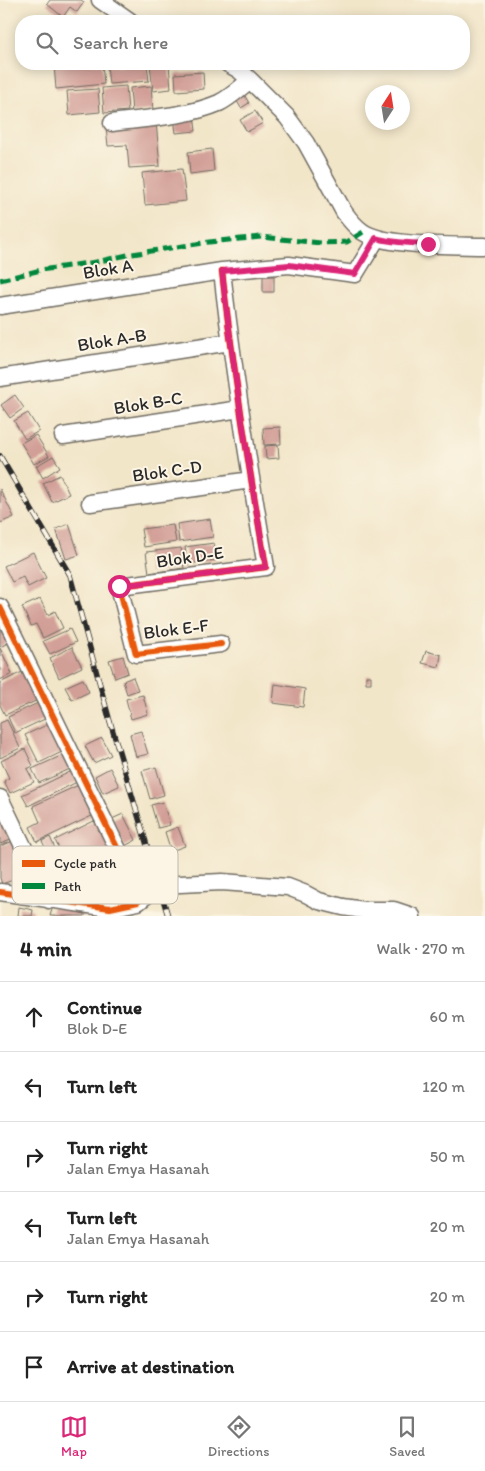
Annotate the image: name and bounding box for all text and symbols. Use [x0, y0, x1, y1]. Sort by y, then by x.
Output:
search box [15, 15, 470, 70]
icon: search [33, 29, 61, 57]
text: Search here [73, 31, 168, 54]
north arrow [365, 85, 410, 130]
route end [417, 233, 440, 256]
street label: Blok A [81, 254, 135, 284]
street label: Blok A-B [76, 324, 148, 356]
street label: Blok B-C [112, 387, 184, 419]
street label: Blok C-D [131, 455, 203, 487]
street label: Blok D-E [155, 541, 225, 573]
route start [108, 575, 131, 598]
street label: Blok E-F [142, 614, 211, 644]
legend [12, 846, 178, 904]
text: Cycle path [54, 855, 117, 872]
text: Path [54, 878, 81, 895]
text: 4 min [20, 936, 72, 961]
text: Walk · 270 m [377, 939, 465, 958]
text: Continue [67, 996, 142, 1019]
icon: ahead [20, 1003, 48, 1031]
text: 60 m [430, 1007, 465, 1026]
text: Blok D-E [67, 1019, 127, 1038]
icon: left [20, 1073, 48, 1101]
text: Turn left [67, 1075, 137, 1098]
text: 120 m [422, 1077, 465, 1096]
text: Turn right [67, 1136, 148, 1159]
icon: right [20, 1143, 48, 1171]
text: 50 m [430, 1147, 465, 1166]
text: Jalan Emya Hasanah [67, 1159, 209, 1178]
text: Turn left [67, 1206, 137, 1229]
icon: left [20, 1213, 48, 1241]
text: 20 m [430, 1217, 465, 1236]
text: Jalan Emya Hasanah [67, 1229, 209, 1248]
icon: right [20, 1283, 48, 1311]
text: Turn right [67, 1285, 148, 1308]
text: 20 m [430, 1287, 465, 1306]
icon: arrive [20, 1353, 48, 1381]
text: Arrive at destination [67, 1355, 234, 1378]
tab: Map [60, 1413, 88, 1460]
tab: Directions [208, 1413, 269, 1460]
tab: Saved [389, 1413, 425, 1460]

